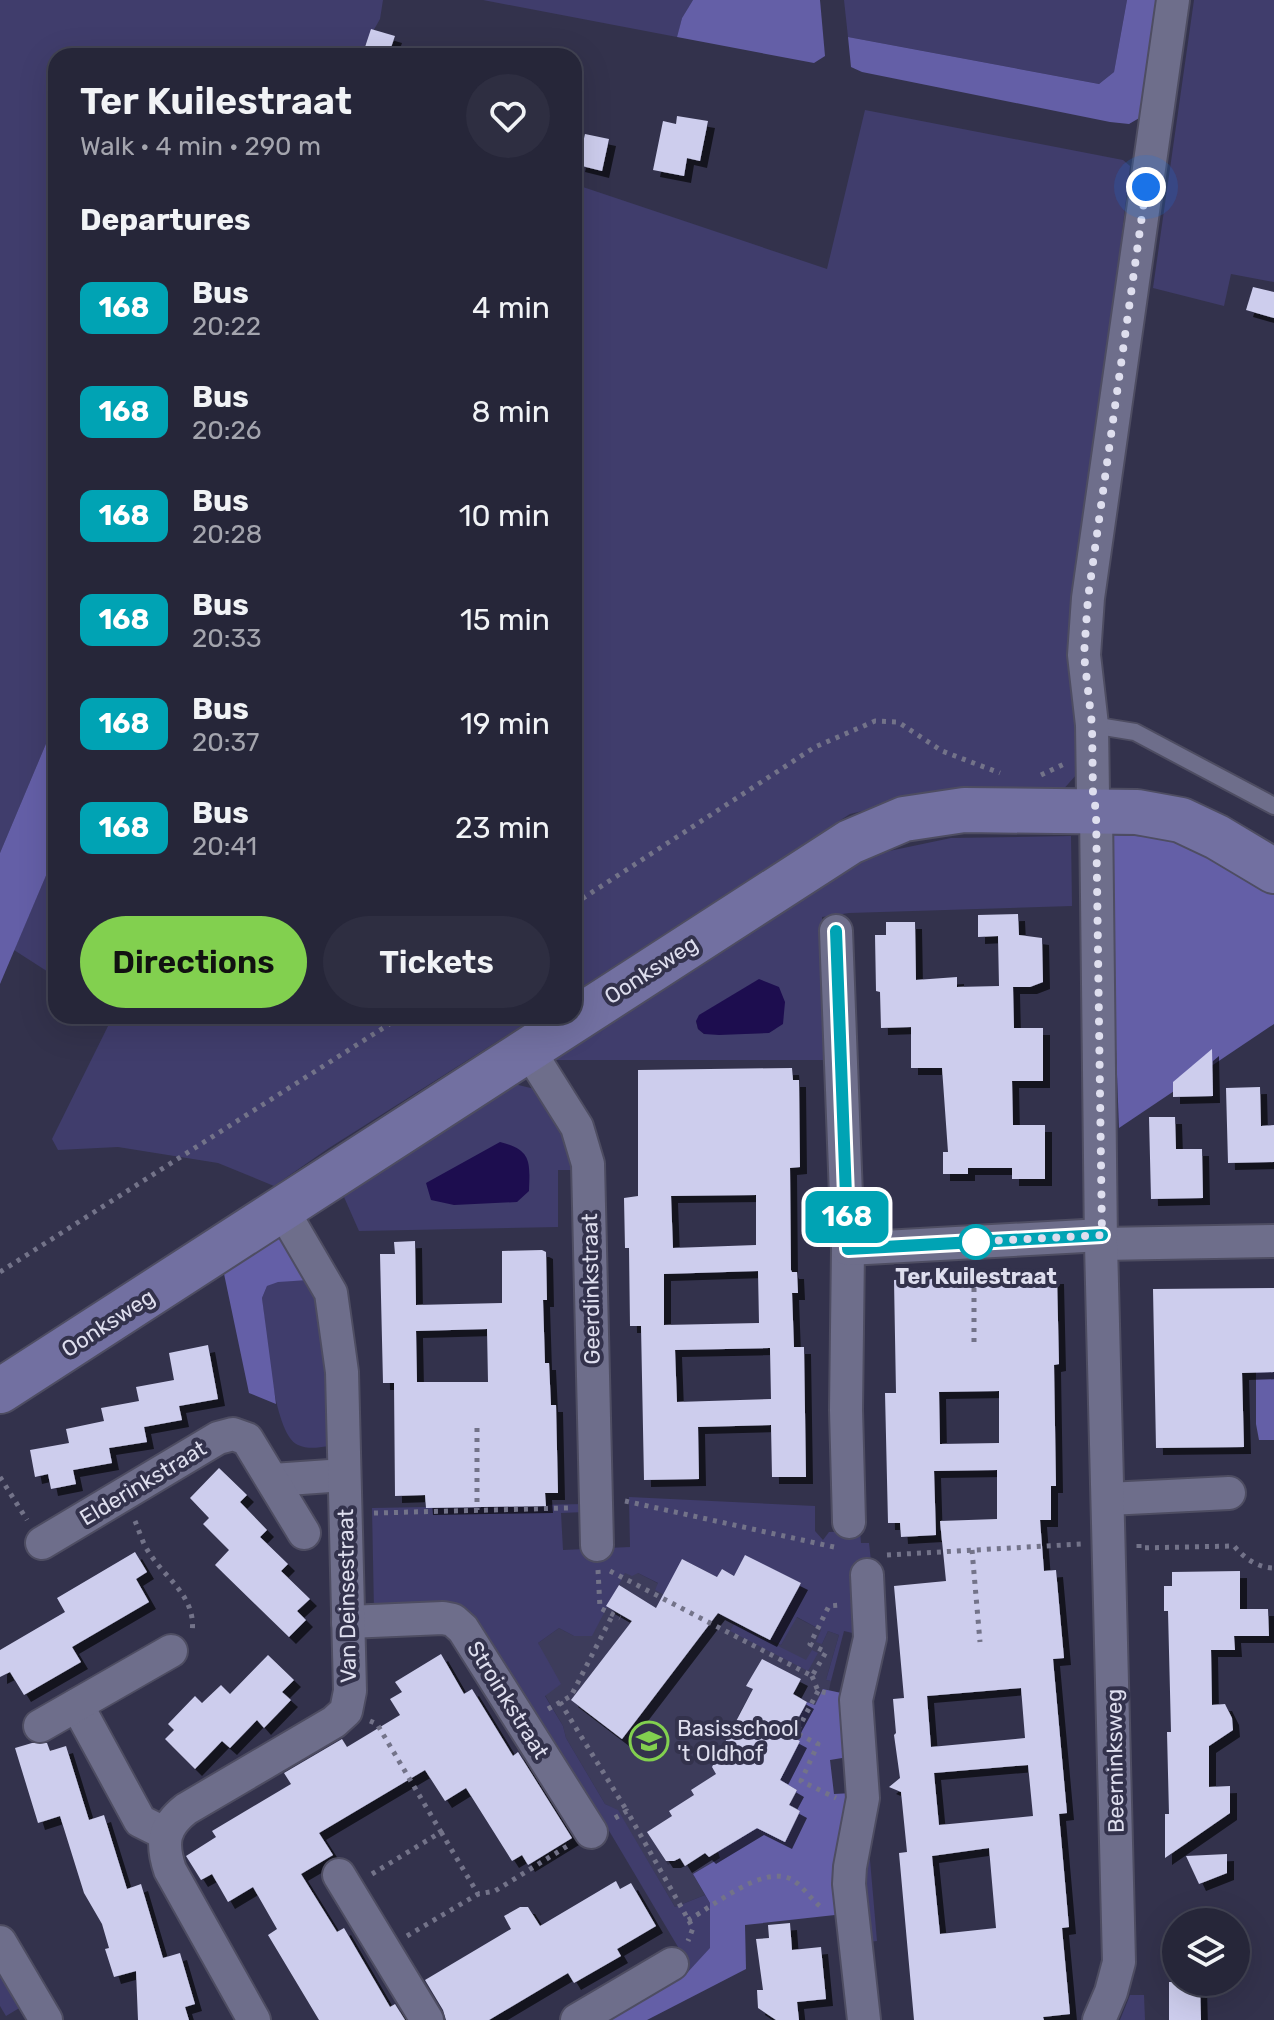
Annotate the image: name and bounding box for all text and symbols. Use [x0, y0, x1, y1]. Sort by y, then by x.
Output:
button: heart [466, 74, 550, 158]
text: Ter Kuilestraat [80, 78, 352, 124]
text: Walk · 4 min · 290 m [80, 131, 321, 162]
your location [1126, 167, 1166, 207]
text: Departures [80, 202, 251, 238]
text: Bus [192, 275, 249, 311]
text: 4 min [472, 290, 550, 326]
text: 168 [98, 291, 150, 324]
text: 20:22 [192, 311, 261, 342]
text: Bus [192, 379, 249, 415]
text: 8 min [471, 394, 550, 430]
text: 168 [98, 395, 150, 428]
text: 20:26 [192, 415, 261, 446]
text: Bus [192, 483, 249, 519]
text: 10 min [459, 498, 550, 534]
text: 168 [98, 499, 150, 532]
text: 20:28 [192, 519, 262, 550]
text: Bus [192, 587, 249, 623]
text: 15 min [460, 602, 550, 638]
text: 168 [98, 603, 150, 636]
text: 20:33 [192, 623, 262, 654]
text: Bus [192, 691, 249, 727]
text: 19 min [460, 706, 550, 742]
text: 168 [98, 707, 150, 740]
text: 20:37 [192, 727, 259, 758]
text: Bus [192, 795, 249, 831]
text: 23 min [455, 810, 550, 846]
text: 168 [98, 811, 150, 844]
text: 20:41 [192, 831, 257, 862]
button: Directions [80, 916, 307, 1008]
button: Tickets [323, 916, 550, 1008]
street label: Oonksweg [599, 930, 703, 1010]
line badge: 168 [801, 1191, 893, 1243]
text: 168 [821, 1200, 873, 1233]
street label: Geerdinkstraat [576, 1213, 606, 1365]
marker: Ter Kuilestraat [959, 1225, 993, 1259]
place label: Ter Kuilestraat [895, 1263, 1057, 1290]
street label: Oonksweg [56, 1283, 160, 1363]
street label: Elderinkstraat [75, 1434, 212, 1531]
street label: Van Deinsestraat [332, 1508, 362, 1683]
street label: Stroinkstraat [461, 1636, 555, 1764]
street label: Beerninksweg [1100, 1689, 1130, 1833]
place label: Basisschool 't Oldhof [677, 1715, 799, 1767]
school or university icon: Basisschool 't Oldhof [628, 1720, 670, 1762]
map controls [1162, 1908, 1250, 1996]
button: layers [1162, 1908, 1250, 1996]

